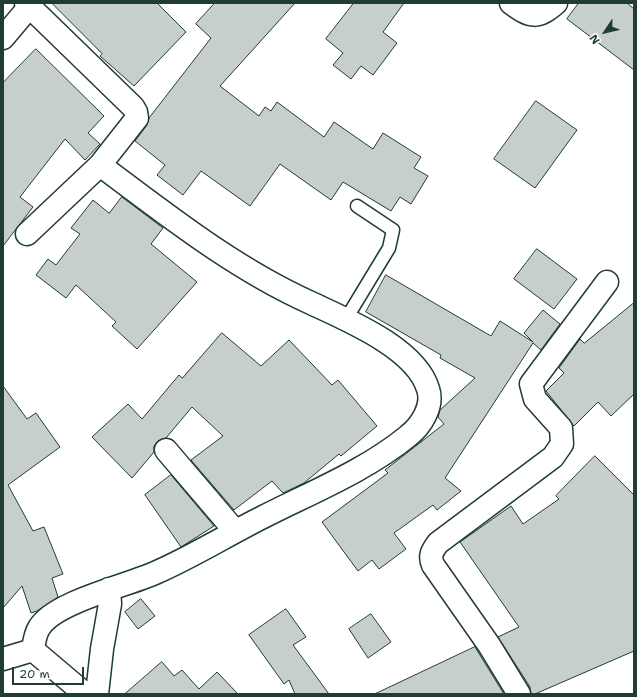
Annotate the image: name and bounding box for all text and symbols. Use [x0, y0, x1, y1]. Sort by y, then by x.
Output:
north arrow [585, 12, 625, 52]
text: N [586, 31, 603, 47]
scale bar [14, 659, 86, 685]
text: 20 m [19, 666, 50, 682]

